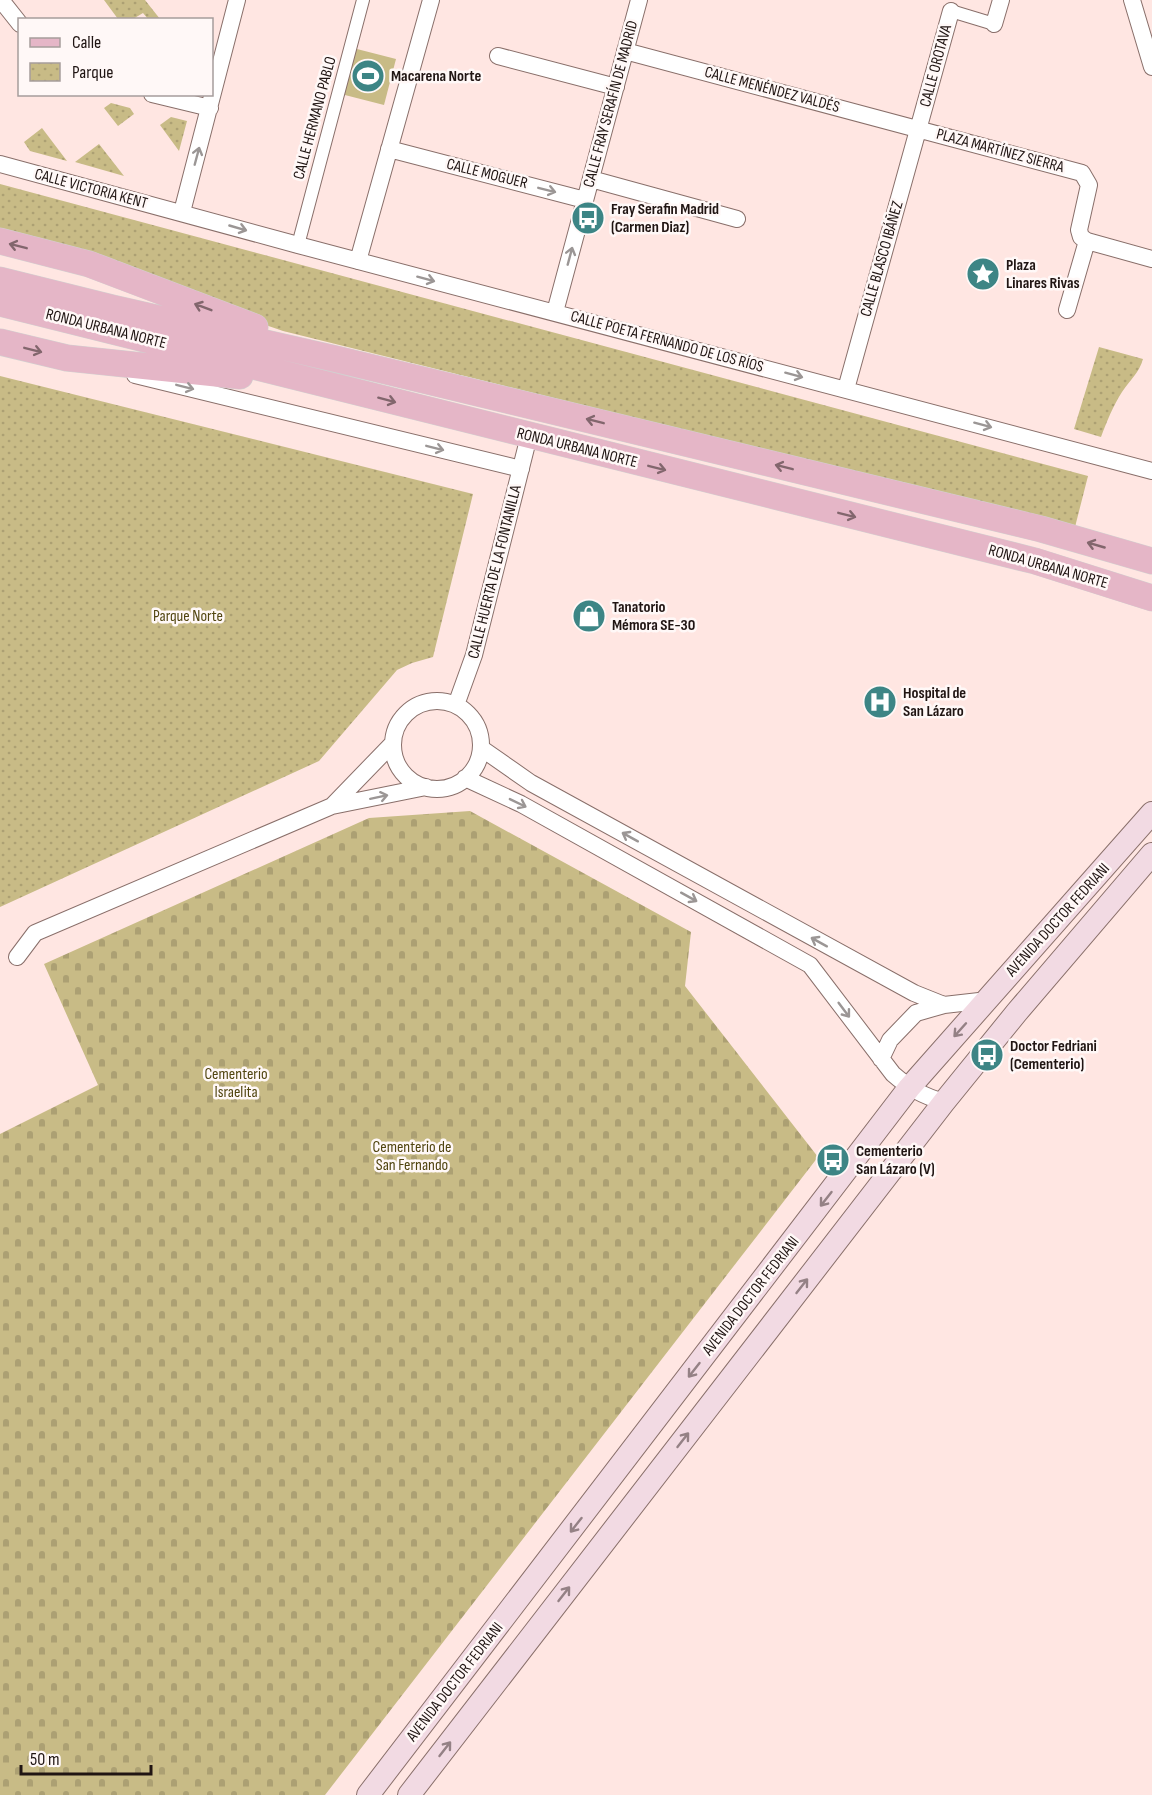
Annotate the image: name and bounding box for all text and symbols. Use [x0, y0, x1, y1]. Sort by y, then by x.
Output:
legend [18, 18, 213, 96]
street label: CALLE FRAY SERAFÍN DE MADRID [580, 18, 642, 190]
street label: CALLE OROTAVA [916, 23, 956, 109]
text: Calle [72, 32, 101, 53]
street label: CALLE HERMANO PABLO [289, 54, 341, 182]
sports icon: Macarena Norte [350, 58, 386, 94]
text: Parque [72, 62, 113, 83]
street label: CALLE MENÉNDEZ VALDÉS [702, 63, 842, 117]
place label: Macarena Norte [391, 67, 481, 86]
street label: PLAZA MARTÍNEZ SIERRA [934, 125, 1066, 177]
one-way arrow [192, 147, 203, 166]
street label: CALLE MOGUER [444, 155, 530, 193]
street label: CALLE VICTORIA KENT [32, 165, 150, 213]
one-way arrow [538, 184, 557, 196]
street label: CALLE BLASCO IBÁÑEZ [856, 199, 908, 319]
bus stop icon: Fray Serafin Madrid (Carmen Diaz) [570, 200, 606, 236]
place label: Fray Serafin Madrid (Carmen Diaz) [611, 200, 719, 237]
one-way arrow [228, 223, 247, 234]
one-way arrow [9, 240, 28, 251]
one-way arrow [565, 247, 577, 266]
place icon: Plaza Linares Rivas [965, 256, 1001, 292]
place label: Plaza Linares Rivas [1006, 256, 1080, 293]
one-way arrow [416, 273, 435, 285]
one-way arrow [195, 301, 213, 312]
street label: RONDA URBANA NORTE [44, 305, 168, 353]
street label: CALLE POETA FERNANDO DE LOS RÍOS [568, 307, 766, 377]
one-way arrow [24, 345, 43, 356]
one-way arrow [785, 370, 804, 382]
one-way arrow [175, 382, 194, 394]
one-way arrow [377, 394, 396, 406]
one-way arrow [586, 415, 605, 427]
one-way arrow [973, 420, 992, 431]
street label: RONDA URBANA NORTE [515, 424, 639, 472]
one-way arrow [426, 443, 445, 455]
one-way arrow [775, 461, 794, 473]
one-way arrow [648, 463, 667, 475]
street label: CALLE HUERTA DE LA FONTANILLA [464, 483, 526, 661]
one-way arrow [837, 509, 856, 521]
one-way arrow [1087, 539, 1106, 550]
street label: RONDA URBANA NORTE [986, 541, 1110, 593]
shop icon: Tanatorio Mémora SE-30 [571, 598, 607, 634]
place label: Tanatorio Mémora SE-30 [612, 598, 695, 635]
park label: Parque Norte [153, 607, 223, 626]
hospital icon: Hospital de San Lázaro [862, 684, 898, 720]
place label: Hospital de San Lázaro [903, 684, 966, 721]
one-way arrow [369, 791, 389, 802]
one-way arrow [509, 798, 527, 809]
one-way arrow [622, 831, 639, 843]
street label: AVENIDA DOCTOR FEDRIANI [1002, 860, 1114, 981]
one-way arrow [680, 892, 697, 904]
one-way arrow [811, 936, 828, 948]
one-way arrow [837, 1002, 850, 1018]
one-way arrow [953, 1022, 967, 1037]
bus stop icon: Doctor Fedriani (Cementerio) [969, 1037, 1005, 1073]
place label: Doctor Fedriani (Cementerio) [1010, 1037, 1097, 1074]
park label: Cementerio Israelita [204, 1065, 268, 1102]
park label: Cementerio de San Fernando [373, 1138, 451, 1175]
bus stop icon: Cementerio San Lázaro (V) [815, 1142, 851, 1178]
place label: Cementerio San Lázaro (V) [856, 1142, 935, 1179]
one-way arrow [819, 1190, 832, 1206]
street label: AVENIDA DOCTOR FEDRIANI [698, 1233, 803, 1360]
one-way arrow [796, 1278, 809, 1294]
one-way arrow [688, 1362, 701, 1378]
one-way arrow [676, 1432, 689, 1448]
one-way arrow [569, 1516, 582, 1532]
one-way arrow [557, 1587, 570, 1603]
street label: AVENIDA DOCTOR FEDRIANI [402, 1619, 507, 1746]
scale bar [21, 1738, 152, 1776]
one-way arrow [438, 1741, 451, 1757]
text: 50 m [30, 1749, 60, 1770]

